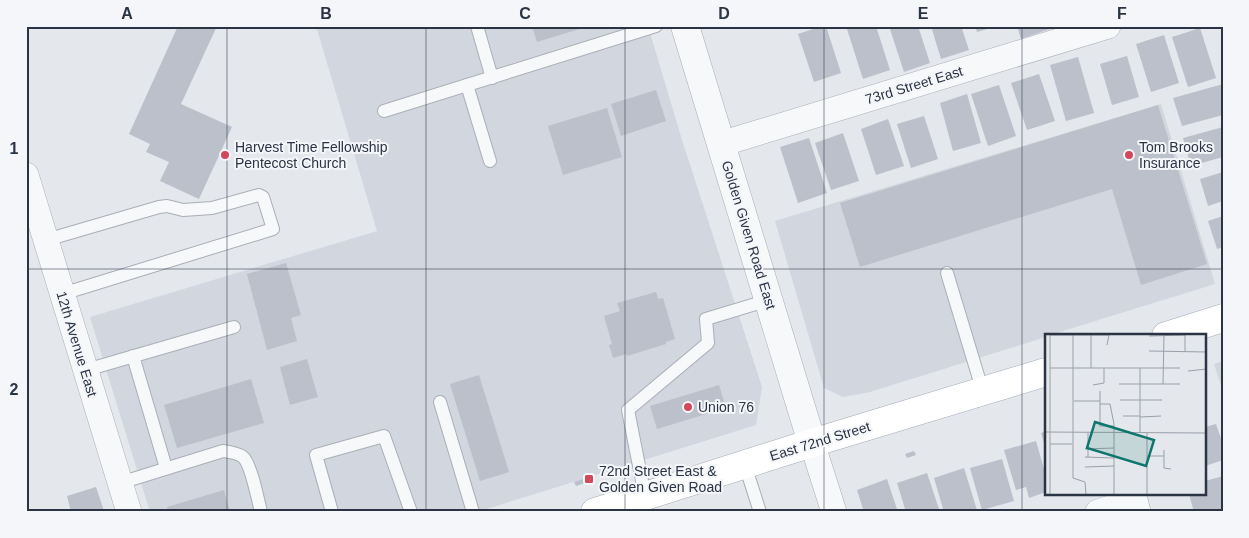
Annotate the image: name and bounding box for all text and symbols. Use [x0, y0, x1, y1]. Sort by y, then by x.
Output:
text: A [121, 5, 133, 22]
text: B [320, 5, 332, 22]
text: C [519, 5, 531, 22]
text: D [718, 5, 730, 22]
text: E [918, 5, 929, 22]
text: F [1117, 5, 1127, 22]
street label: 73rd Street East [863, 63, 965, 107]
place label: Harvest Time Fellowship Pentecost Church [235, 139, 388, 171]
place label: Tom Brooks Insurance [1139, 139, 1213, 171]
text: 1 [10, 140, 19, 157]
marker: Harvest Time Fellowship Pentecost Church [219, 149, 231, 161]
marker: Tom Brooks Insurance [1123, 149, 1135, 161]
street label: Golden Given Road East [719, 159, 779, 311]
street label: 12th Avenue East [53, 289, 101, 399]
inset map [1045, 334, 1206, 496]
text: 2 [10, 381, 19, 398]
place label: Union 76 [698, 399, 754, 415]
marker: Union 76 [682, 401, 694, 413]
street label: East 72nd Street [768, 418, 872, 464]
place label: 72nd Street East & Golden Given Road [599, 463, 722, 495]
marker: 72nd Street East & Golden Given Road [583, 473, 595, 485]

